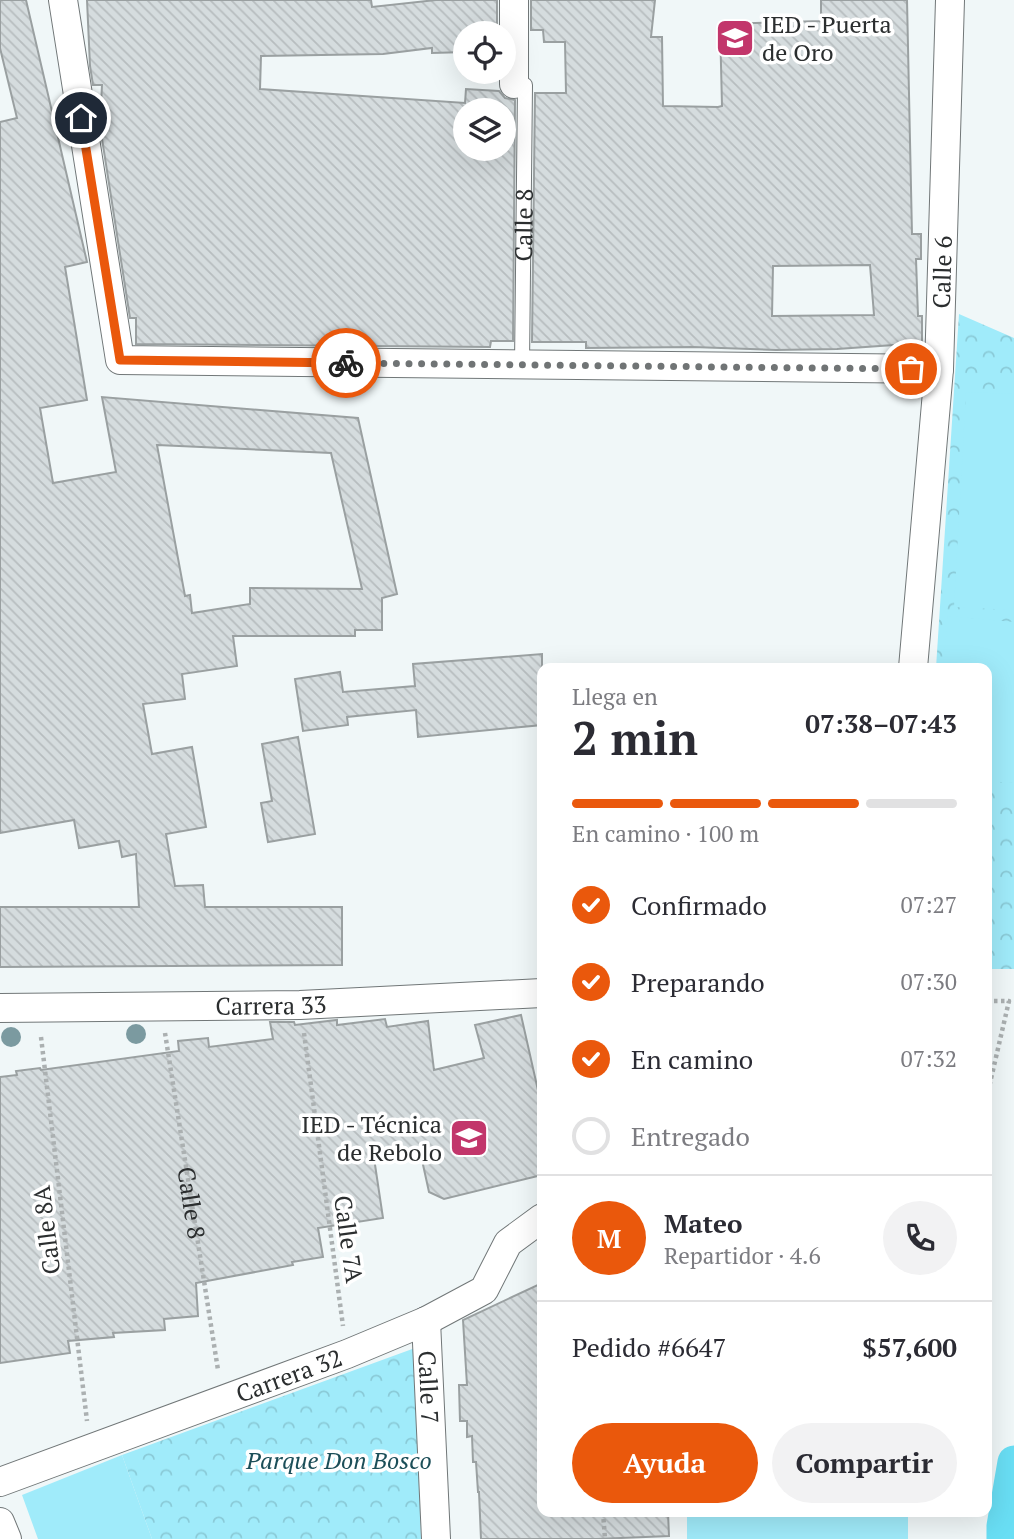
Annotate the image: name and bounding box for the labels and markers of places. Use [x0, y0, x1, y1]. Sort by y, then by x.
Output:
place label: IED - Puerta de Oro [762, 8, 892, 68]
school or university icon: IED - Puerta de Oro [714, 17, 756, 59]
pin [51, 88, 111, 148]
pin [881, 339, 941, 399]
place label: IED - Técnica de Rebolo [301, 1108, 442, 1168]
school or university icon: IED - Técnica de Rebolo [448, 1117, 490, 1159]

